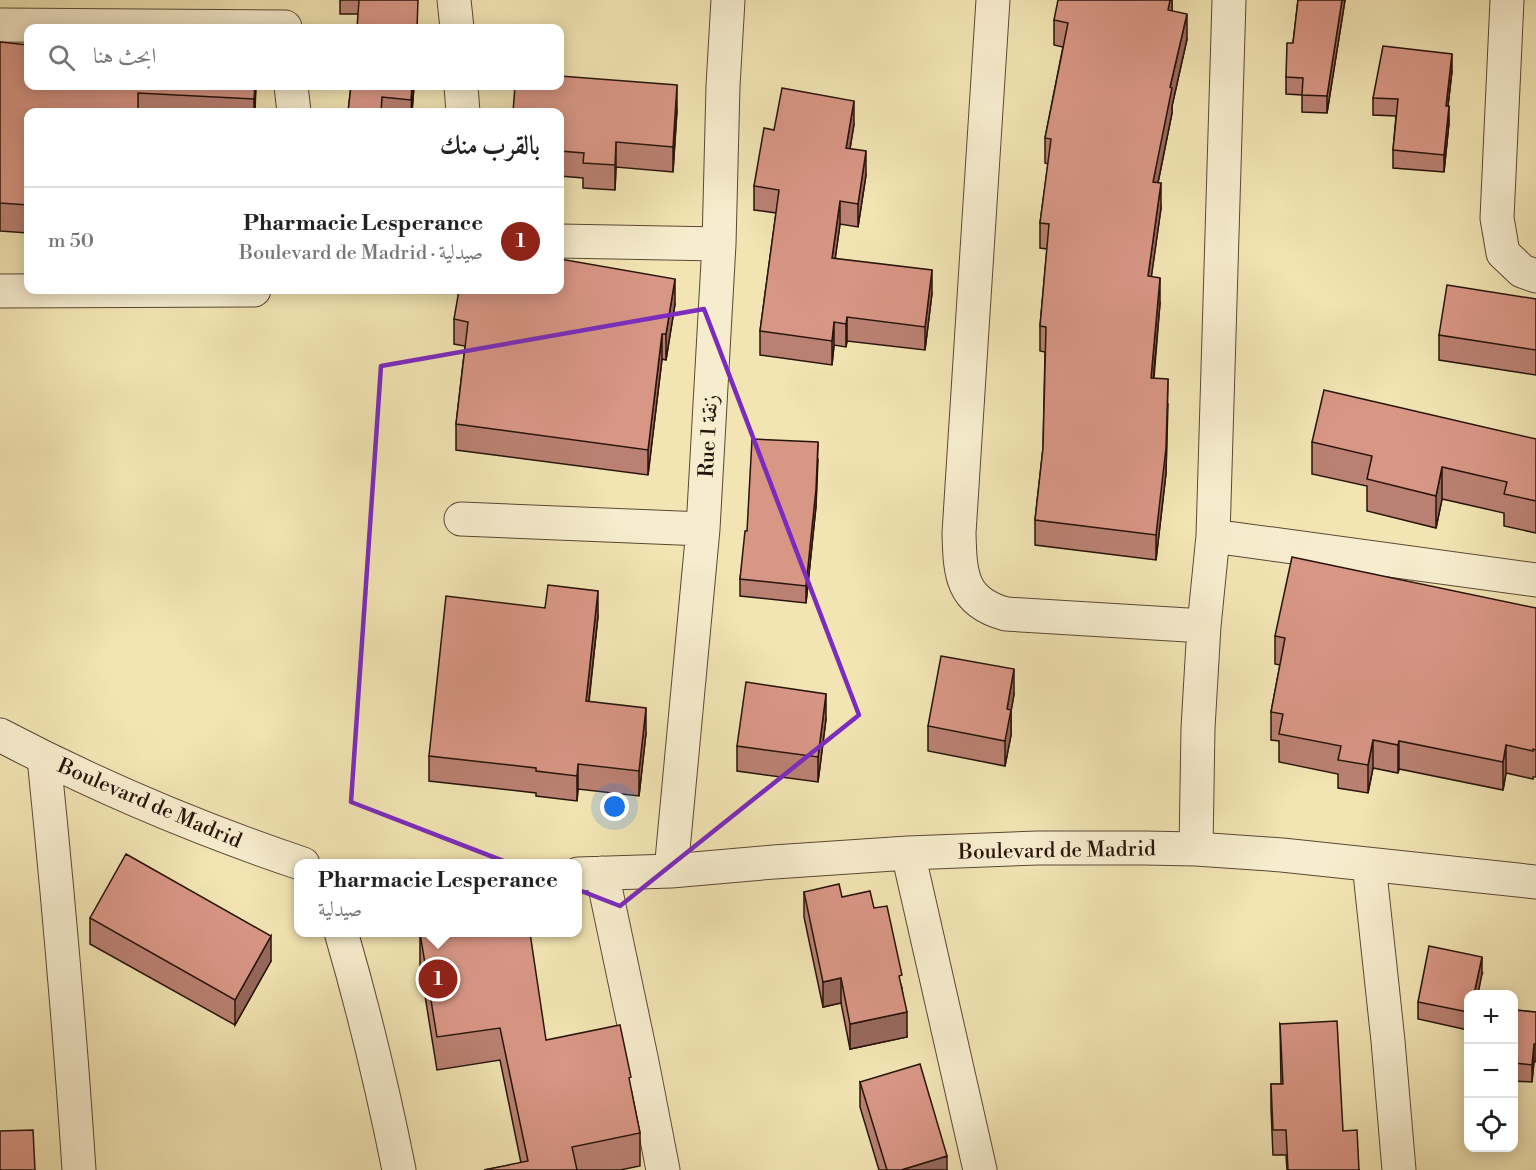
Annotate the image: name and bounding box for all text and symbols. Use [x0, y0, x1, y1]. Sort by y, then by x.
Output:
search box [24, 24, 564, 90]
icon: search [45, 41, 78, 74]
text: ابحث هنا [93, 43, 156, 70]
text: بالقرب منك [440, 130, 540, 162]
text: Pharmacie Lesperance [243, 210, 483, 237]
text: 50 m [48, 229, 94, 254]
text: 1 [516, 229, 525, 254]
text: صيدلية · Boulevard de Madrid [239, 241, 483, 266]
street label: Rue 1 زنقة [694, 394, 724, 478]
street label: Boulevard de Madrid [53, 753, 246, 855]
your location [600, 792, 629, 821]
street label: Boulevard de Madrid [957, 836, 1156, 866]
popup [294, 859, 582, 937]
text: Pharmacie Lesperance [318, 867, 558, 894]
text: صيدلية [318, 898, 362, 923]
pin: 1 [418, 956, 458, 1002]
map controls [1464, 990, 1518, 1152]
button: + [1464, 990, 1518, 1044]
button: − [1464, 1044, 1518, 1098]
button: locate [1464, 1098, 1518, 1152]

